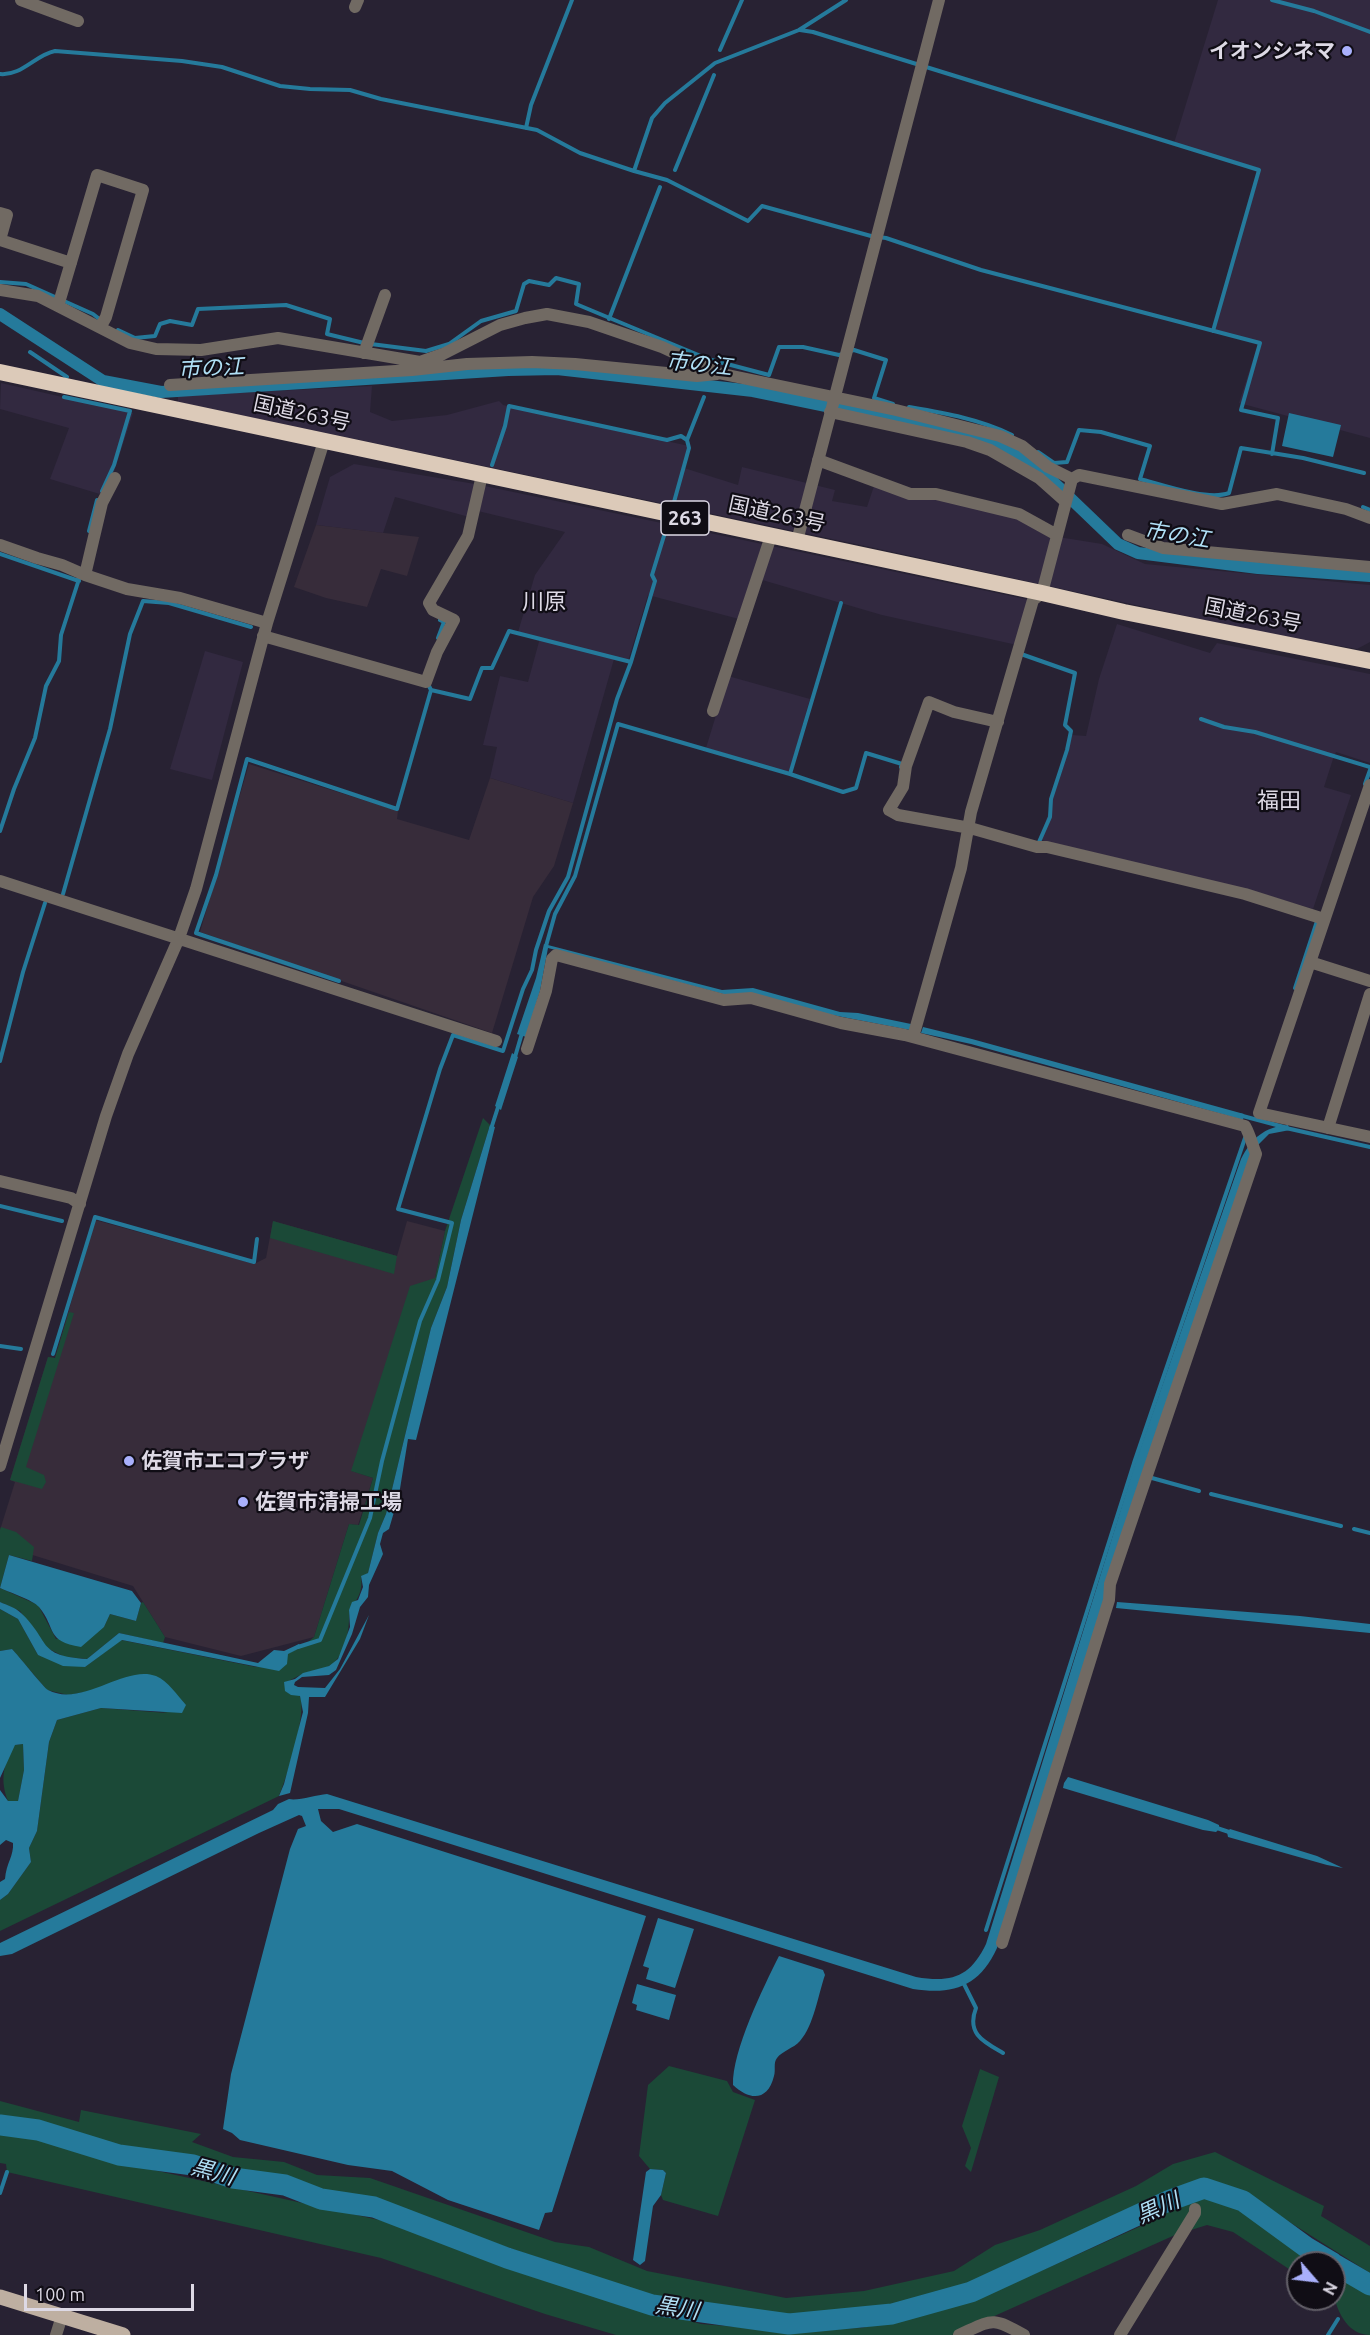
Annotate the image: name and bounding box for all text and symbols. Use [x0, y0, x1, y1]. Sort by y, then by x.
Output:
place label: イオンシネマ [1209, 38, 1335, 64]
marker: イオンシネマ [1340, 44, 1354, 58]
water label: 市の江 [665, 347, 733, 381]
water label: 市の江 [177, 353, 245, 383]
street label: 国道263号 [251, 390, 353, 436]
street label: 国道263号 [726, 491, 828, 537]
road number: 263 [661, 501, 709, 535]
water label: 市の江 [1142, 517, 1212, 553]
district label: 川原 [522, 589, 566, 615]
street label: 国道263号 [1202, 593, 1304, 637]
district label: 福田 [1257, 788, 1301, 814]
place label: 佐賀市エコプラザ [141, 1448, 309, 1474]
marker: 佐賀市エコプラザ [122, 1454, 136, 1468]
place label: 佐賀市清掃工場 [255, 1489, 402, 1515]
marker: 佐賀市清掃工場 [236, 1495, 250, 1509]
water label: 黒川 [188, 2154, 238, 2190]
water label: 黒川 [1133, 2187, 1183, 2229]
north arrow [1286, 2251, 1346, 2311]
scale bar [27, 2272, 196, 2310]
text: N [1319, 2279, 1341, 2298]
text: 100 m [35, 2284, 85, 2304]
water label: 黒川 [653, 2292, 701, 2324]

